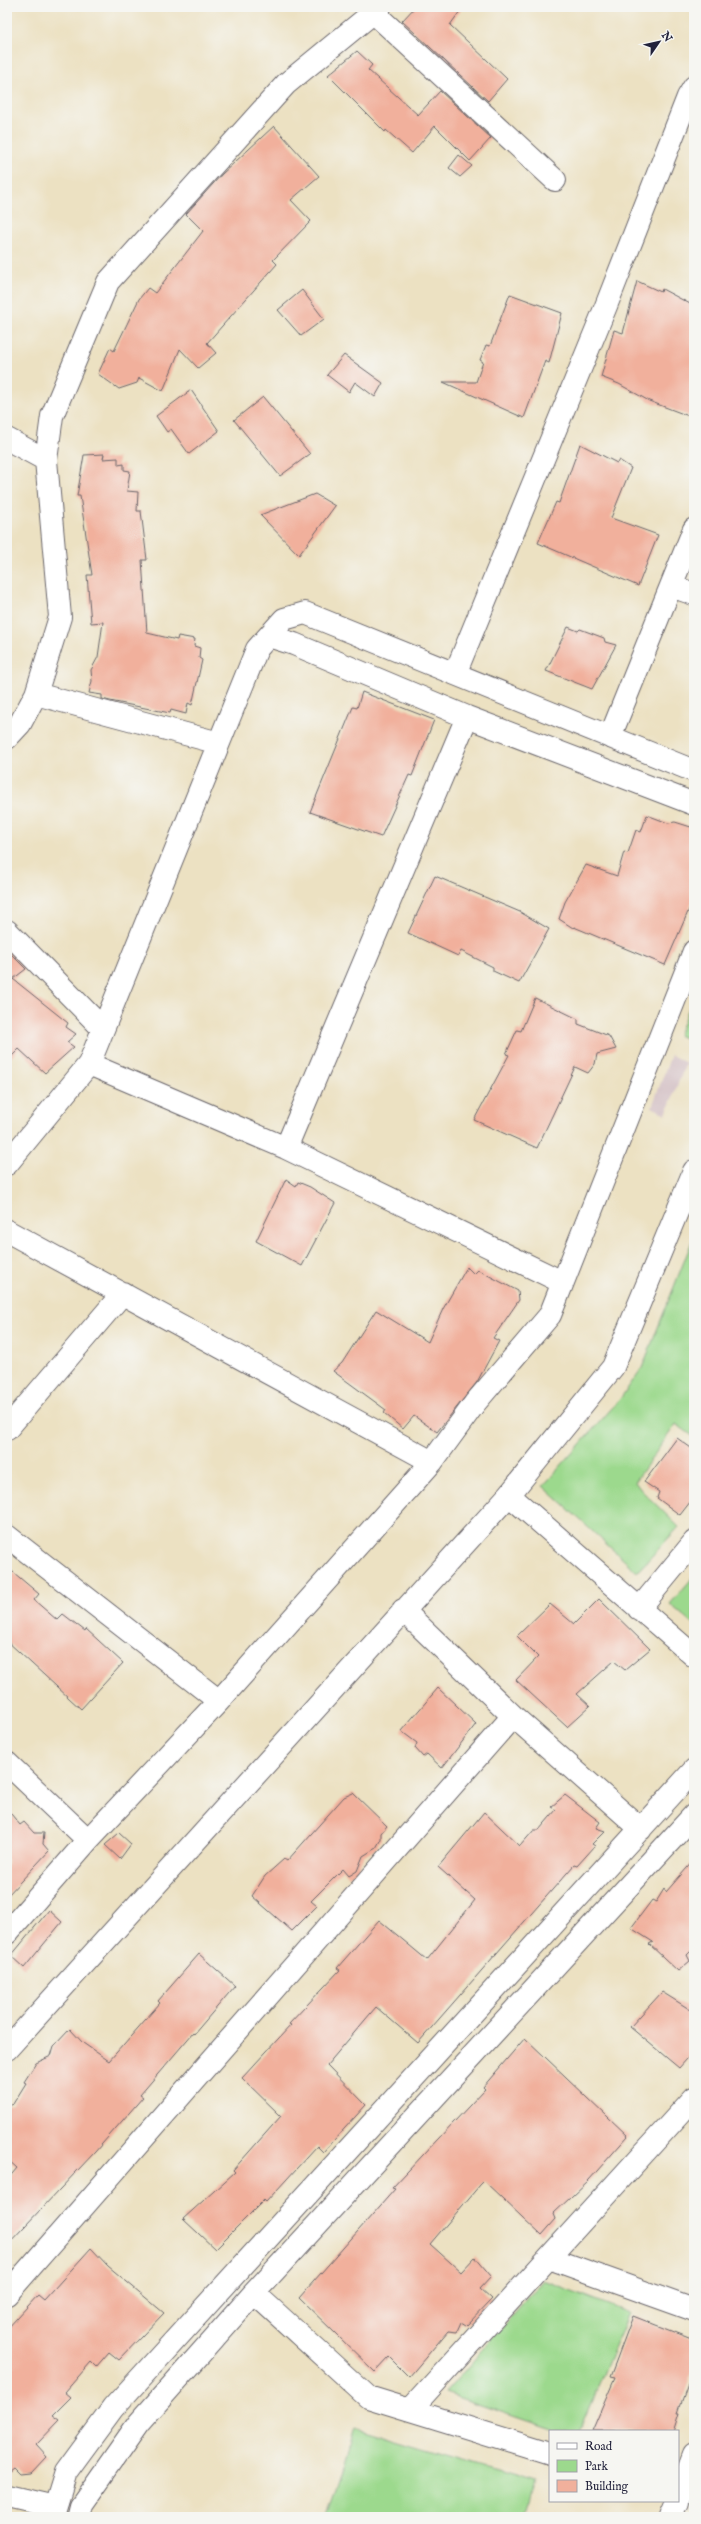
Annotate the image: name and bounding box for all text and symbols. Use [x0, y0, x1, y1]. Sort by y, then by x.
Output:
north arrow [639, 22, 679, 62]
text: N [657, 28, 675, 45]
legend [549, 2430, 679, 2502]
text: Road [585, 2439, 613, 2454]
text: Park [585, 2459, 608, 2474]
text: Building [585, 2479, 629, 2494]

